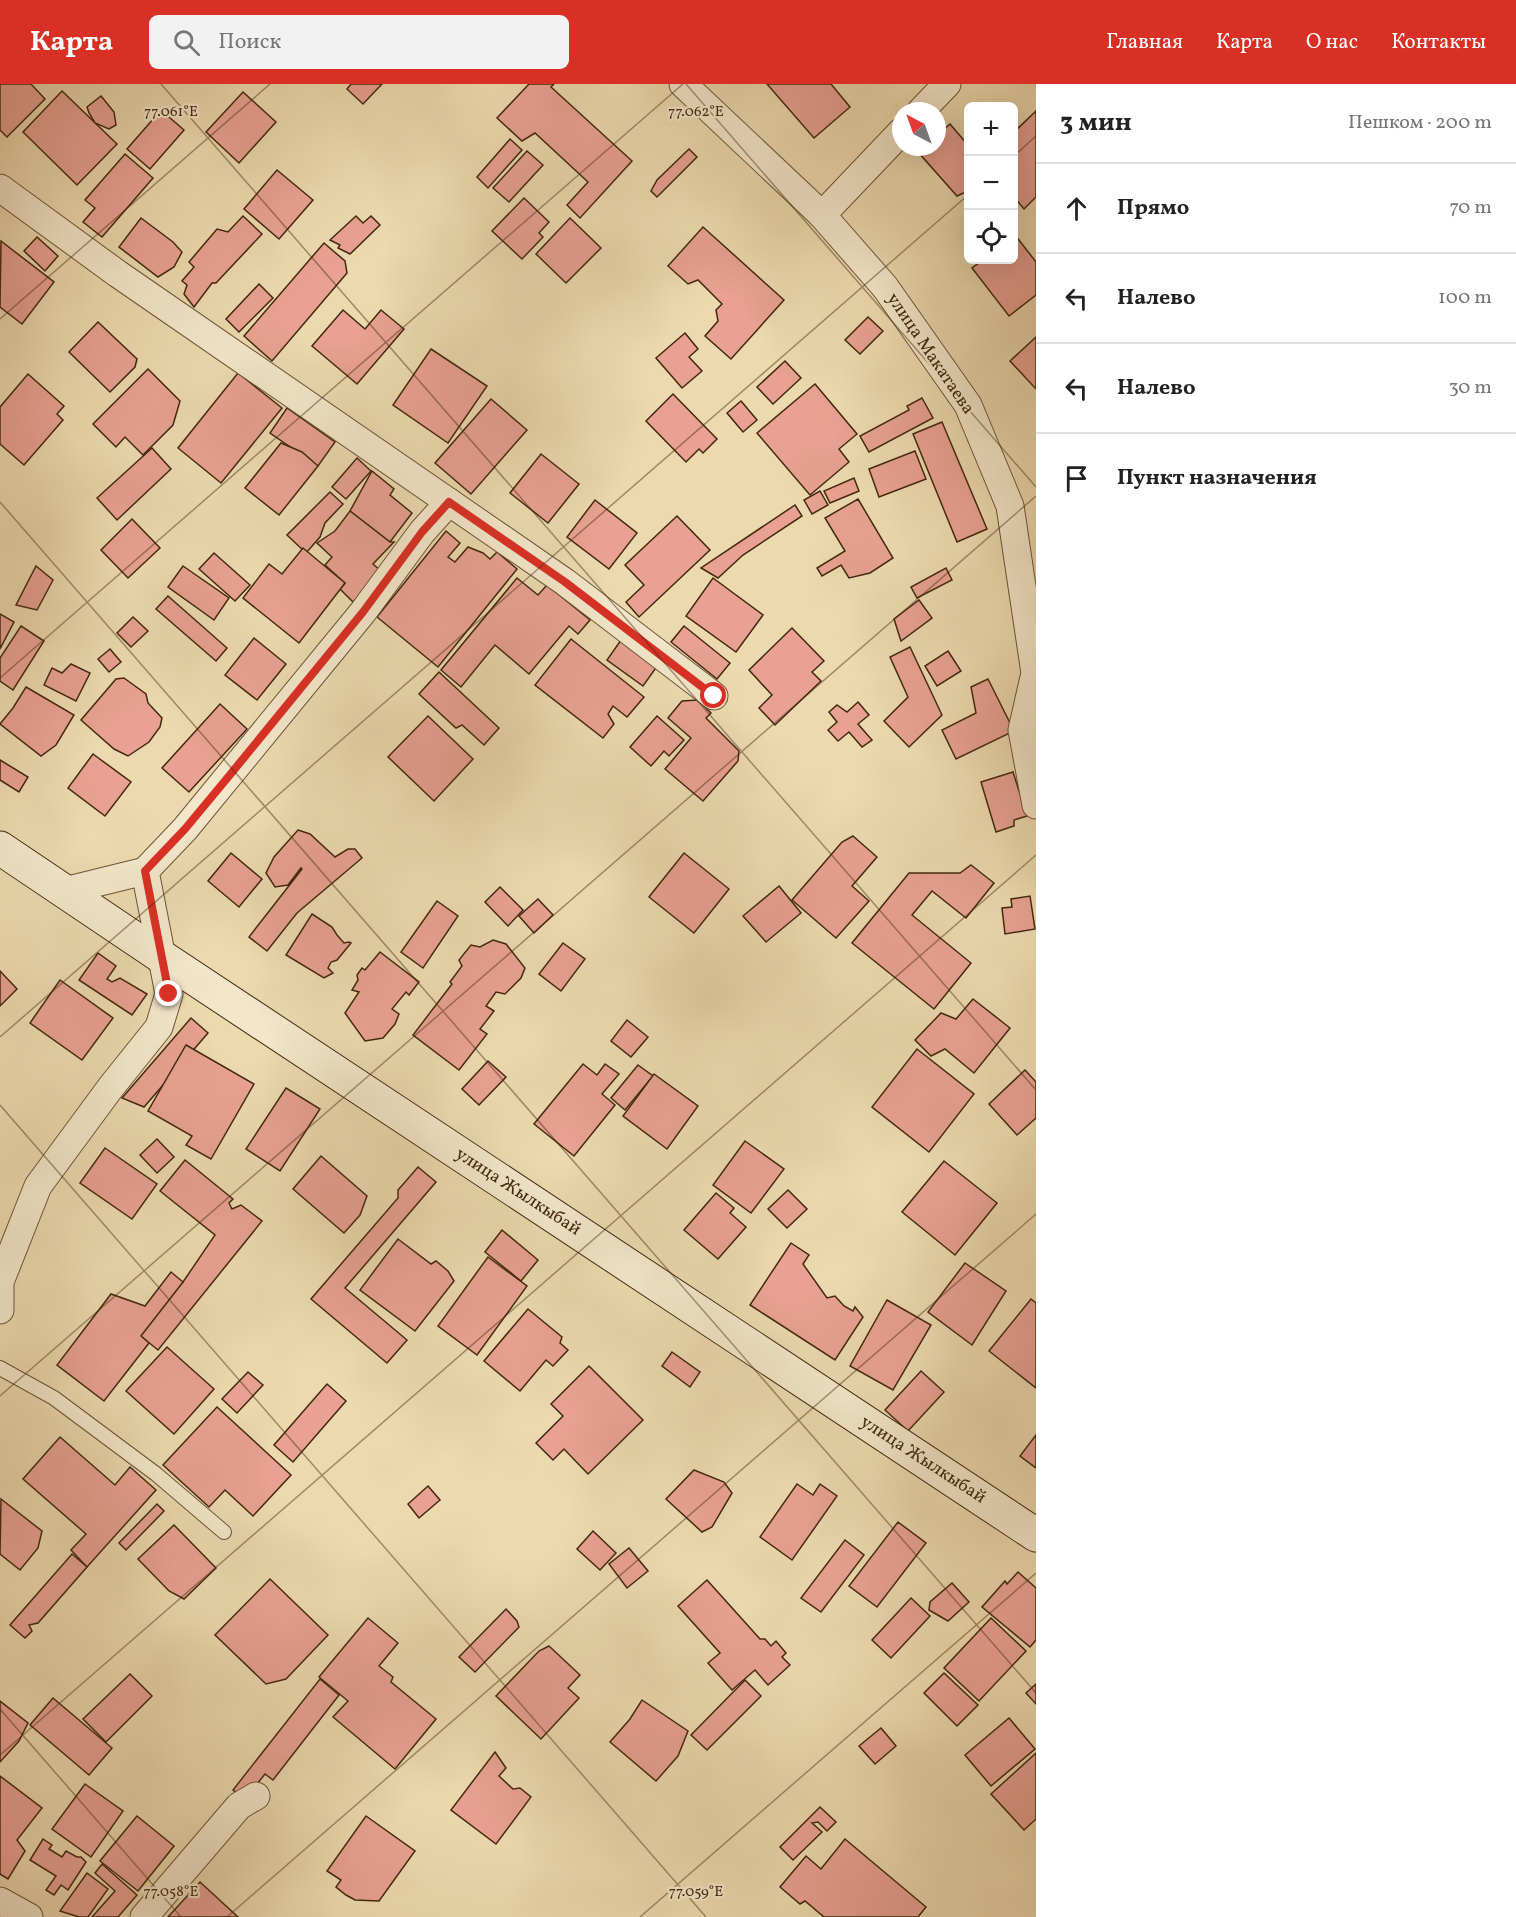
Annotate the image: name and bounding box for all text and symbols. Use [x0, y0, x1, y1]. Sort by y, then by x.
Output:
search box [149, 15, 569, 69]
text: Карта [30, 23, 113, 62]
icon: search [170, 26, 203, 59]
text: Поиск [218, 27, 281, 58]
text: Главная [1106, 28, 1183, 57]
text: Карта [1216, 28, 1273, 57]
text: О нас [1306, 28, 1358, 57]
text: Контакты [1391, 28, 1486, 57]
text: 77.061°E [144, 102, 198, 123]
text: 77.062°E [668, 102, 724, 123]
north arrow [892, 102, 946, 156]
map controls [964, 102, 1018, 264]
button: + [964, 102, 1018, 156]
text: 3 мин [1060, 105, 1132, 141]
text: Пешком · 200 m [1348, 109, 1492, 137]
button: − [964, 156, 1018, 210]
icon: ahead [1060, 192, 1093, 225]
text: Прямо [1117, 193, 1189, 224]
text: 70 m [1449, 194, 1492, 222]
button: locate [964, 210, 1018, 264]
icon: left [1060, 282, 1093, 315]
text: Налево [1117, 283, 1196, 314]
text: 100 m [1438, 284, 1492, 312]
street label: улица Макатаева [880, 288, 980, 420]
icon: left [1060, 372, 1093, 405]
text: Налево [1117, 373, 1196, 404]
text: 30 m [1448, 374, 1492, 402]
icon: arrive [1060, 462, 1093, 495]
text: Пункт назначения [1117, 463, 1317, 494]
route start [700, 682, 726, 708]
route end [155, 980, 181, 1006]
street label: улица Жылкыбай [450, 1142, 586, 1242]
street label: улица Жылкыбай [855, 1410, 991, 1510]
text: 77.058°E [144, 1882, 198, 1903]
text: 77.059°E [669, 1882, 723, 1903]

